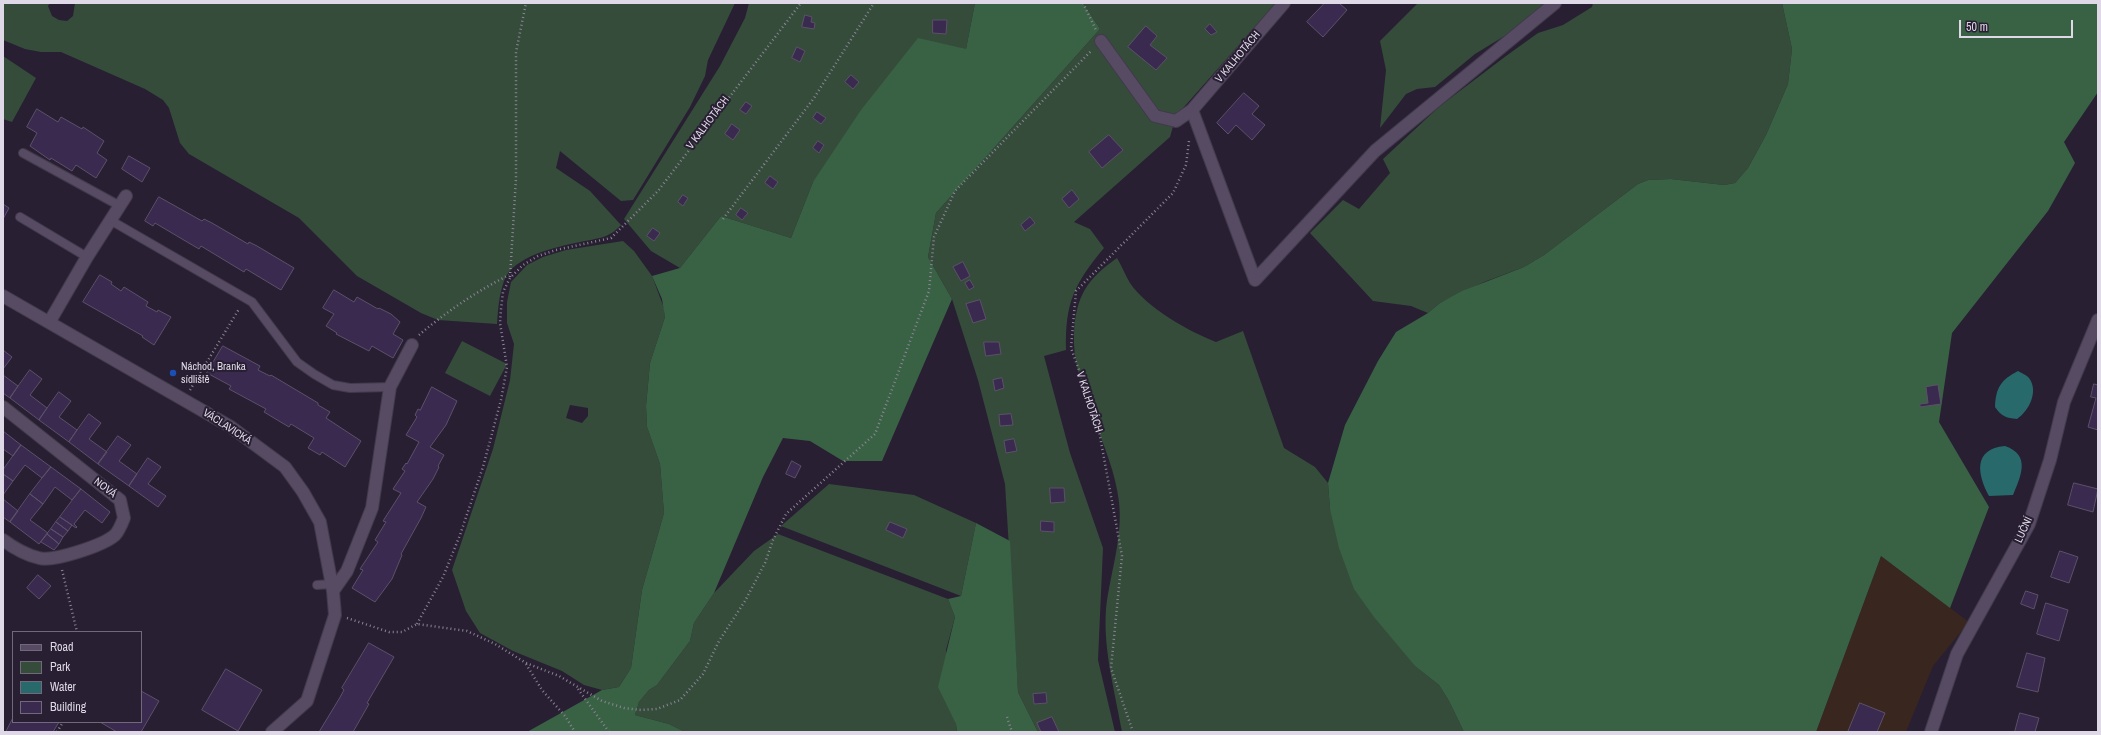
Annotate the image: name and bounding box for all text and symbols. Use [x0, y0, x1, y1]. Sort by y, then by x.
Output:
scale bar [1961, 12, 2075, 38]
text: 50 m [1966, 19, 1988, 35]
street label: V KALHOTÁCH [1213, 29, 1263, 85]
street label: V KALHOTÁCH [684, 94, 732, 152]
place label: Náchod, Branka sídliště [181, 360, 246, 386]
marker: Náchod, Branka sídliště [168, 368, 178, 378]
street label: V KALHOTÁCH [1073, 370, 1105, 434]
street label: VÁCLAVICKÁ [200, 406, 254, 448]
street label: NOVÁ [91, 475, 119, 501]
street label: LUČNÍ [2012, 515, 2036, 545]
legend [12, 631, 142, 723]
text: Road [50, 639, 74, 655]
text: Park [50, 659, 70, 675]
text: Water [50, 679, 76, 695]
text: Building [50, 699, 86, 715]

